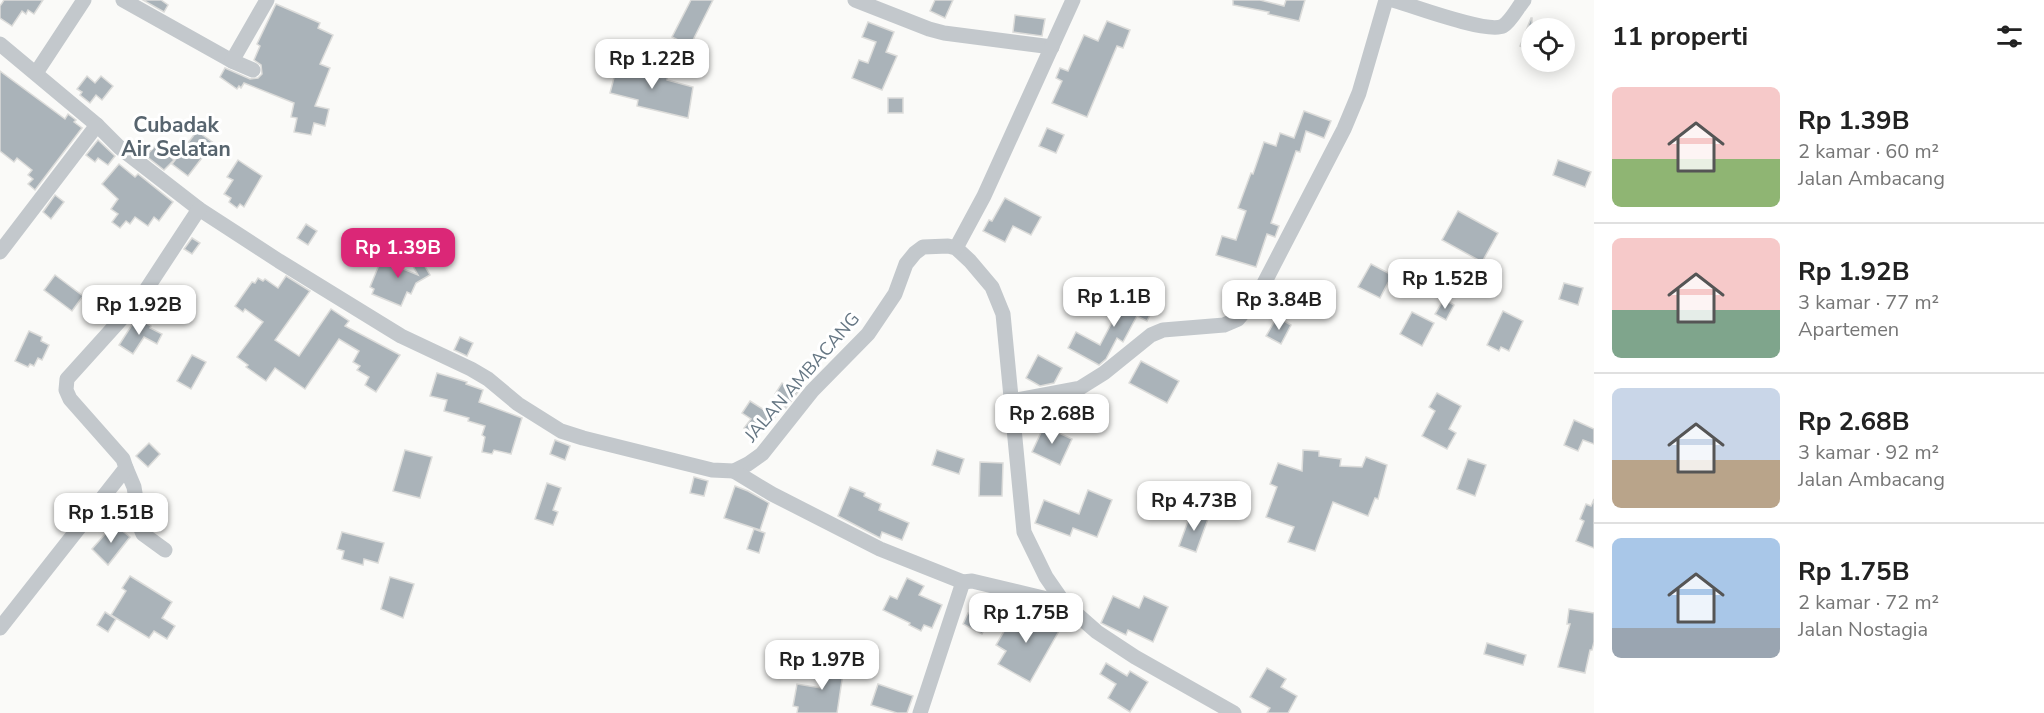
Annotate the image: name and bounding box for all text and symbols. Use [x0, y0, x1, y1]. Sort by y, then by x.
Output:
map controls [1521, 18, 1575, 72]
button: locate [1521, 18, 1575, 72]
text: 11 properti [1612, 19, 1748, 54]
icon: filters [1993, 20, 2026, 53]
pin: Rp 1.22B [590, 39, 714, 90]
text: Rp 1.22B [609, 45, 695, 72]
text: Rp 1.39B [1798, 103, 1910, 138]
district label: Cubadak Air Selatan [121, 111, 231, 163]
icon: home [1660, 111, 1732, 183]
text: 2 kamar · 60 m² [1798, 138, 1939, 165]
text: Jalan Ambacang [1798, 165, 1945, 192]
pin: Rp 1.39B [336, 228, 460, 279]
text: Rp 1.39B [355, 234, 441, 261]
text: Rp 1.92B [1798, 254, 1910, 289]
pin: Rp 1.52B [1383, 259, 1507, 310]
icon: home [1660, 262, 1732, 334]
text: Rp 1.52B [1402, 265, 1488, 292]
pin: Rp 1.1B [1059, 277, 1169, 328]
pin: Rp 3.84B [1217, 280, 1341, 331]
text: Rp 1.1B [1077, 283, 1151, 310]
pin: Rp 1.92B [77, 285, 201, 336]
text: Rp 3.84B [1236, 286, 1322, 313]
text: 3 kamar · 77 m² [1798, 289, 1939, 316]
text: Rp 1.92B [96, 291, 182, 318]
street label: JALAN AMBACANG [738, 307, 865, 448]
text: Apartemen [1798, 316, 1899, 343]
pin: Rp 2.68B [990, 394, 1114, 445]
text: Rp 2.68B [1009, 400, 1095, 427]
text: Rp 2.68B [1798, 404, 1910, 439]
icon: home [1660, 412, 1732, 484]
text: 3 kamar · 92 m² [1798, 439, 1939, 466]
text: Jalan Ambacang [1798, 466, 1945, 493]
pin: Rp 4.73B [1132, 481, 1256, 532]
text: Rp 4.73B [1151, 487, 1237, 514]
pin: Rp 1.51B [49, 493, 173, 544]
text: Rp 1.51B [68, 499, 154, 526]
text: Rp 1.75B [1798, 554, 1910, 589]
icon: home [1660, 562, 1732, 634]
text: 2 kamar · 72 m² [1798, 589, 1939, 616]
pin: Rp 1.75B [964, 593, 1088, 644]
text: Rp 1.75B [983, 599, 1069, 626]
text: Jalan Nostagia [1798, 616, 1928, 643]
pin: Rp 1.97B [760, 640, 884, 691]
text: Rp 1.97B [779, 646, 865, 673]

